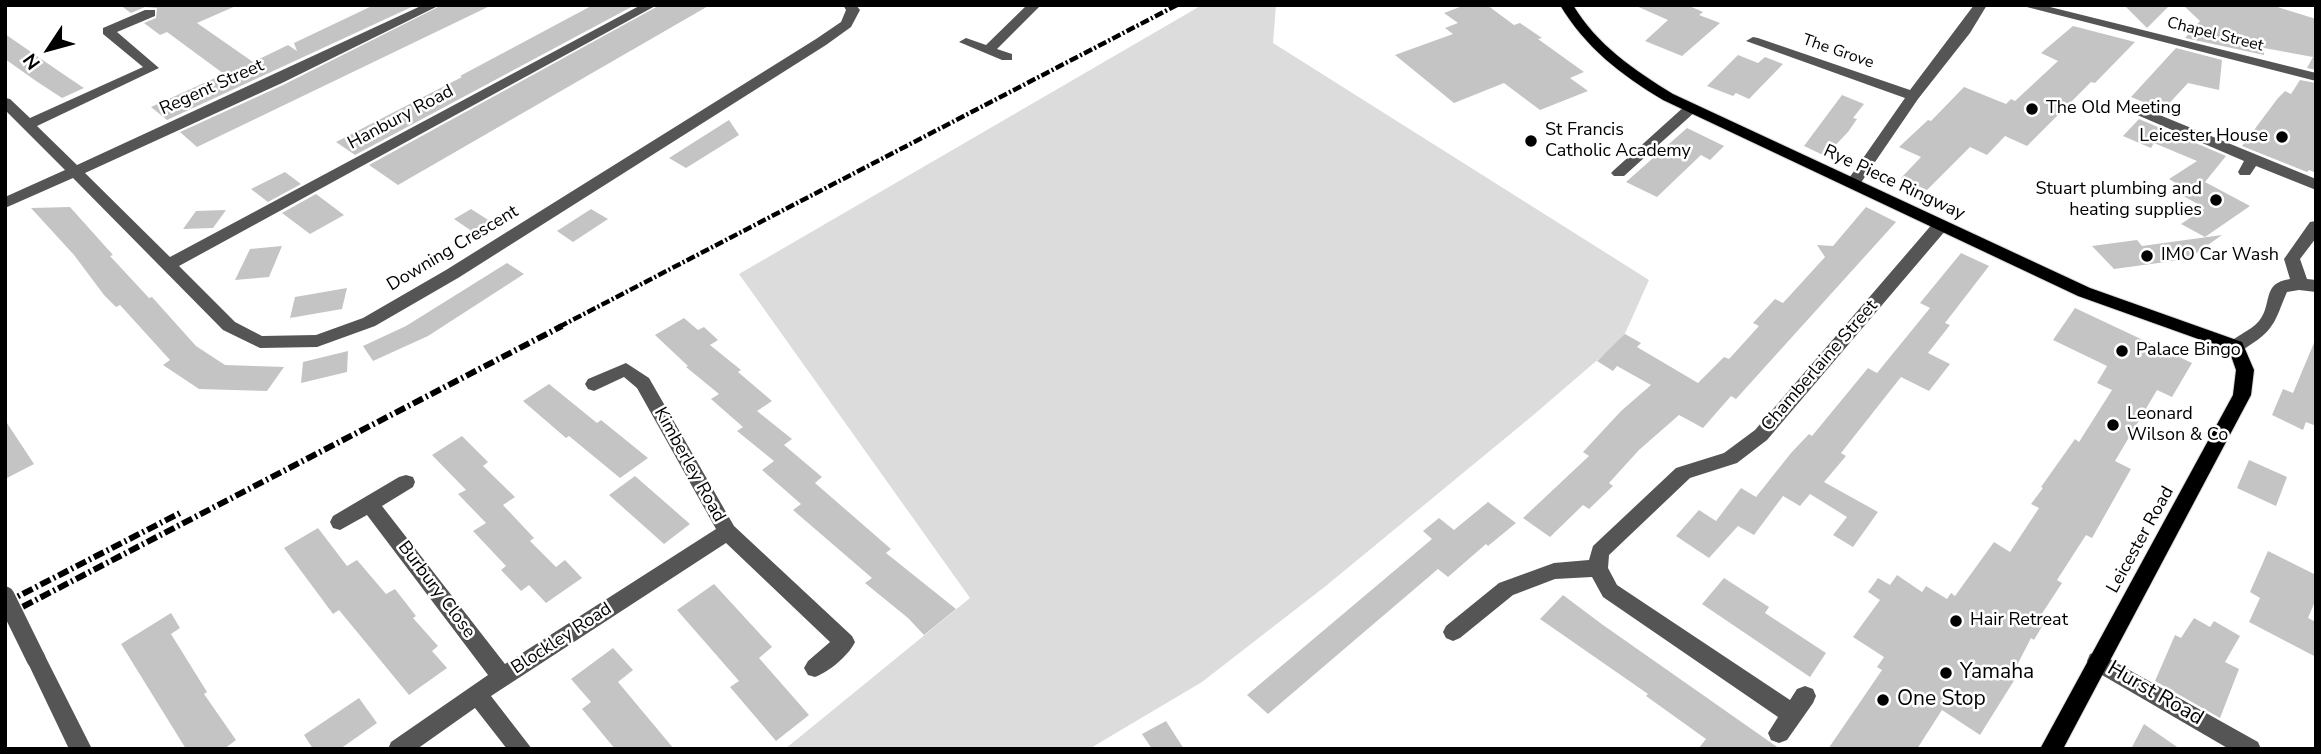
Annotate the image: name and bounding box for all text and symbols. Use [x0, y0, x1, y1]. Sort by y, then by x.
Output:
north arrow [14, 14, 84, 84]
street label: Chapel Street [2165, 14, 2265, 56]
street label: The Grove [1800, 31, 1876, 73]
text: N [17, 48, 47, 75]
street label: Regent Street [157, 55, 267, 121]
street label: Hanbury Road [344, 81, 458, 155]
place label: The Old Meeting [2046, 98, 2181, 120]
marker: The Old Meeting [2024, 101, 2040, 117]
place label: St Francis Catholic Academy [1545, 120, 1691, 162]
place label: Leicester House [2139, 126, 2268, 148]
marker: Leicester House [2274, 129, 2290, 145]
marker: St Francis Catholic Academy [1523, 133, 1539, 149]
street label: Rye Piece Ringway [1820, 141, 1968, 225]
place label: Stuart plumbing and heating supplies [2036, 179, 2202, 222]
marker: Stuart plumbing and heating supplies [2208, 192, 2224, 208]
street label: Downing Crescent [384, 201, 522, 297]
place label: IMO Car Wash [2161, 245, 2279, 267]
marker: IMO Car Wash [2139, 248, 2155, 264]
street label: Chamberlaine Street [1757, 296, 1883, 436]
place label: Palace Bingo [2136, 340, 2241, 362]
marker: Palace Bingo [2114, 343, 2130, 359]
street label: Kimberley Road [649, 404, 729, 526]
place label: Leonard Wilson & Co [2127, 404, 2228, 446]
marker: Leonard Wilson & Co [2105, 417, 2121, 433]
street label: Leicester Road [2103, 483, 2179, 597]
street label: Burbury Close [393, 537, 479, 643]
street label: Blockley Road [508, 599, 616, 679]
place label: Hair Retreat [1970, 610, 2068, 632]
marker: Hair Retreat [1948, 613, 1964, 629]
street label: Hurst Road [2102, 656, 2208, 732]
place label: Yamaha [1960, 660, 2034, 686]
marker: Yamaha [1938, 665, 1954, 681]
place label: One Stop [1897, 687, 1986, 713]
marker: One Stop [1875, 692, 1891, 708]

